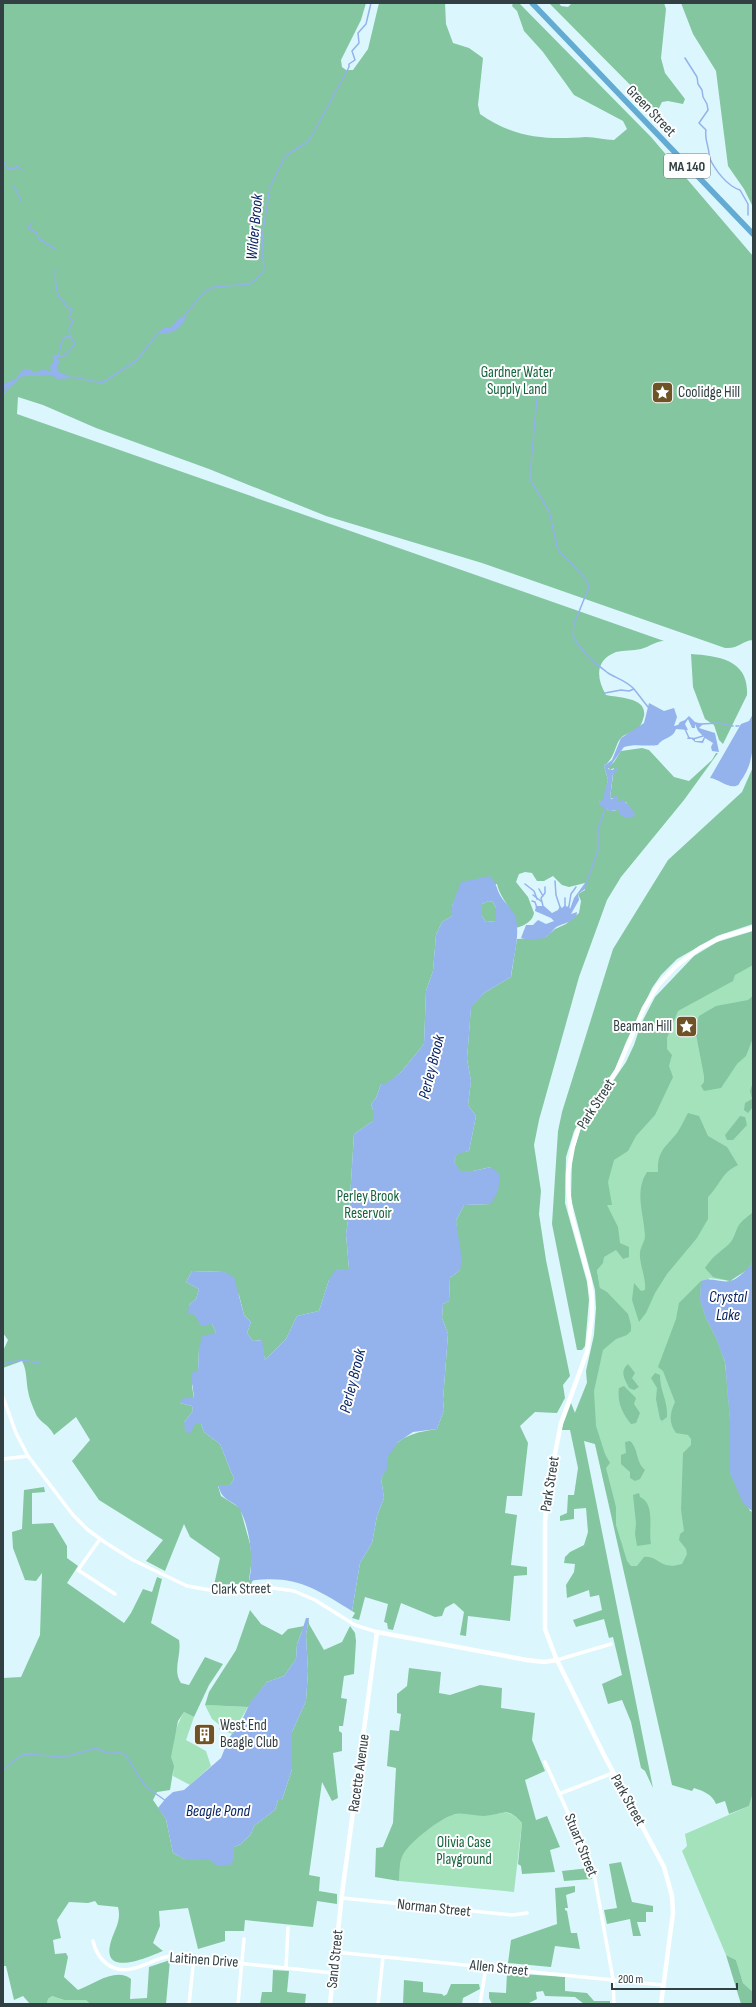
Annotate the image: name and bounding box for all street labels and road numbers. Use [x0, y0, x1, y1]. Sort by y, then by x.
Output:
street label: Green Street [622, 81, 680, 141]
road number: MA 140 [664, 154, 710, 178]
street label: Park Street [573, 1075, 619, 1133]
street label: Park Street [536, 1454, 564, 1513]
street label: Clark Street [211, 1579, 272, 1599]
street label: Racette Avenue [344, 1733, 374, 1813]
street label: Park Street [606, 1771, 650, 1829]
street label: Stuart Street [560, 1811, 602, 1880]
street label: Norman Street [396, 1895, 472, 1921]
street label: Sand Street [322, 1928, 348, 1989]
street label: Laitinen Drive [169, 1948, 239, 1972]
street label: Allen Street [468, 1955, 530, 1981]

